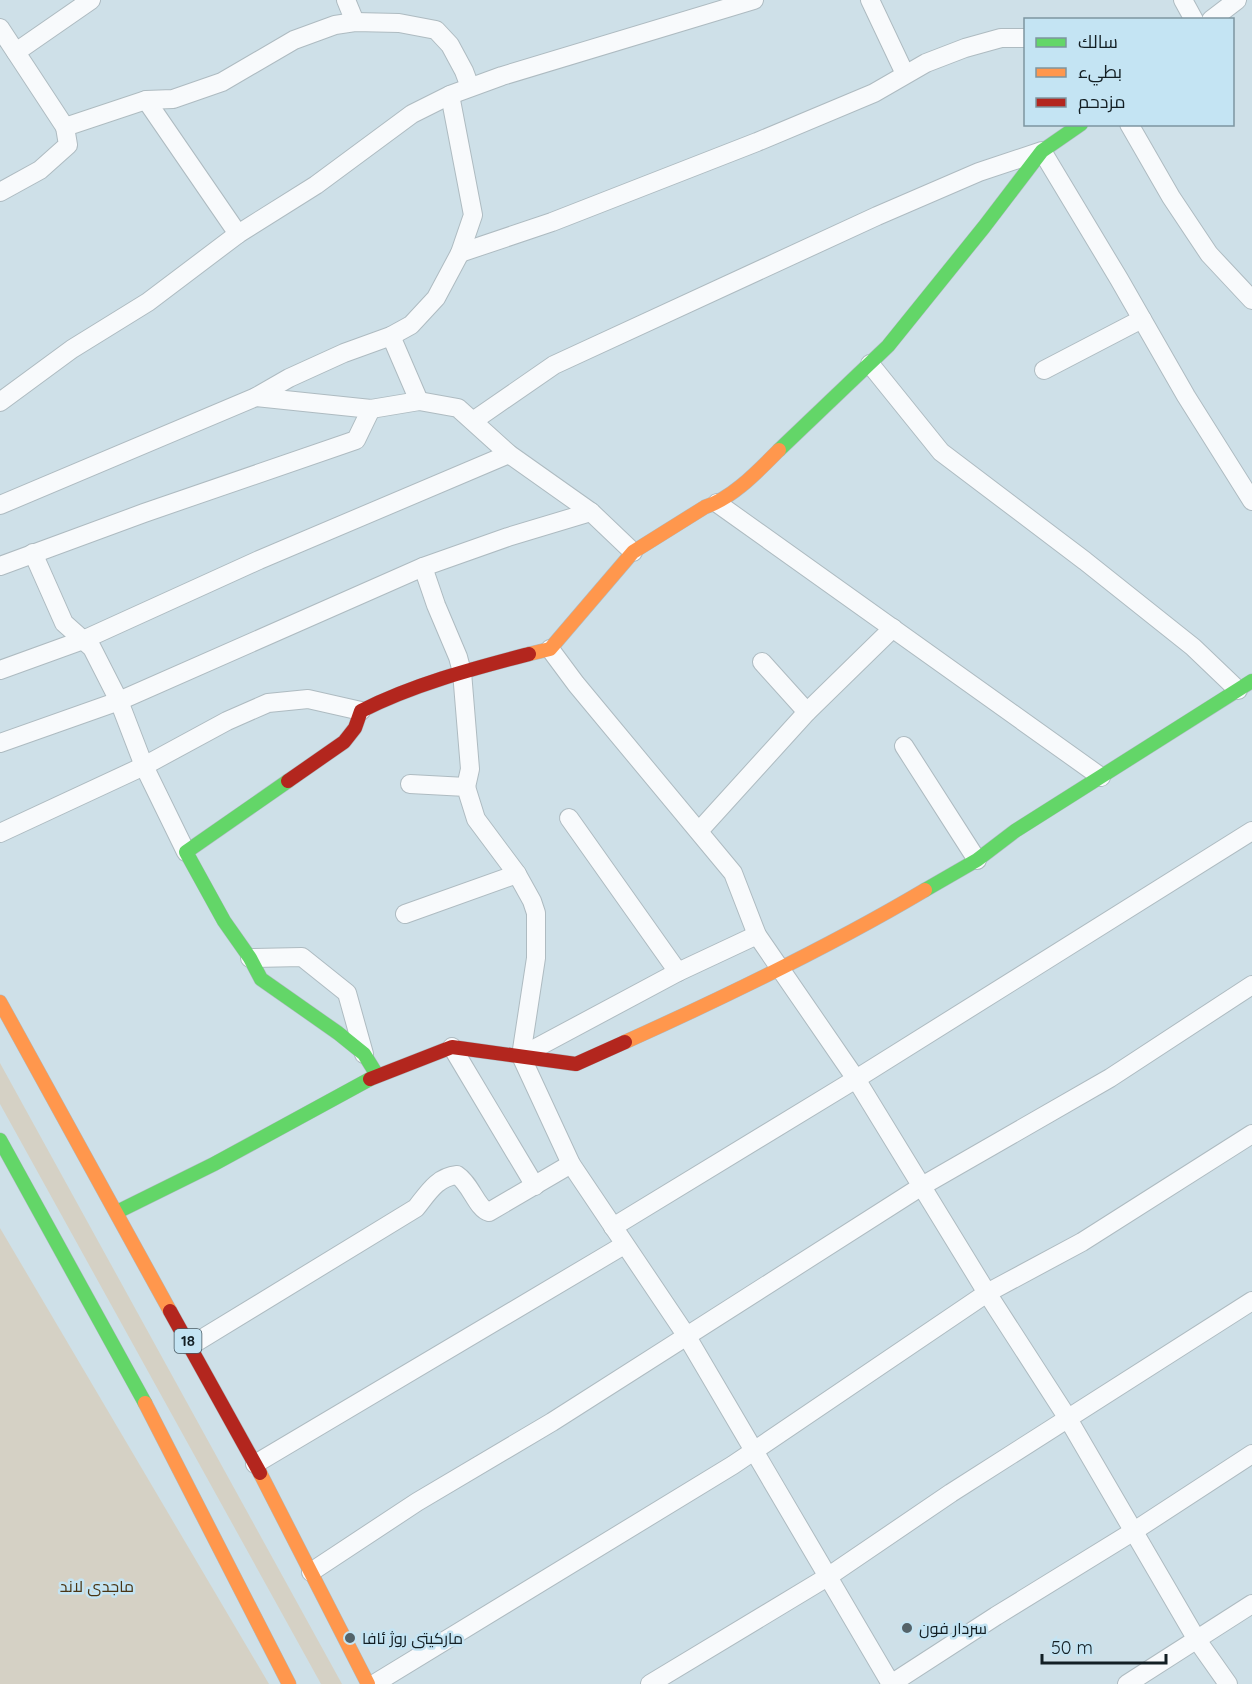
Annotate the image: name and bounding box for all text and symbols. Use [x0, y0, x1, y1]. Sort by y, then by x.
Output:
legend [1024, 18, 1234, 126]
text: سالك [1078, 30, 1118, 53]
text: بطيء [1078, 60, 1122, 86]
text: مزدحم [1078, 90, 1126, 114]
road number: 18 [174, 1329, 201, 1353]
park label: ماجدی لاند [60, 1576, 134, 1597]
place label: سردار فون [919, 1618, 987, 1639]
marker: سردار فون [900, 1621, 914, 1635]
scale bar [1042, 1627, 1166, 1665]
place label: ماركيتى روژ ئافا [362, 1628, 463, 1649]
marker: ماركيتى روژ ئافا [343, 1631, 357, 1645]
text: 50 m [1051, 1636, 1093, 1659]

